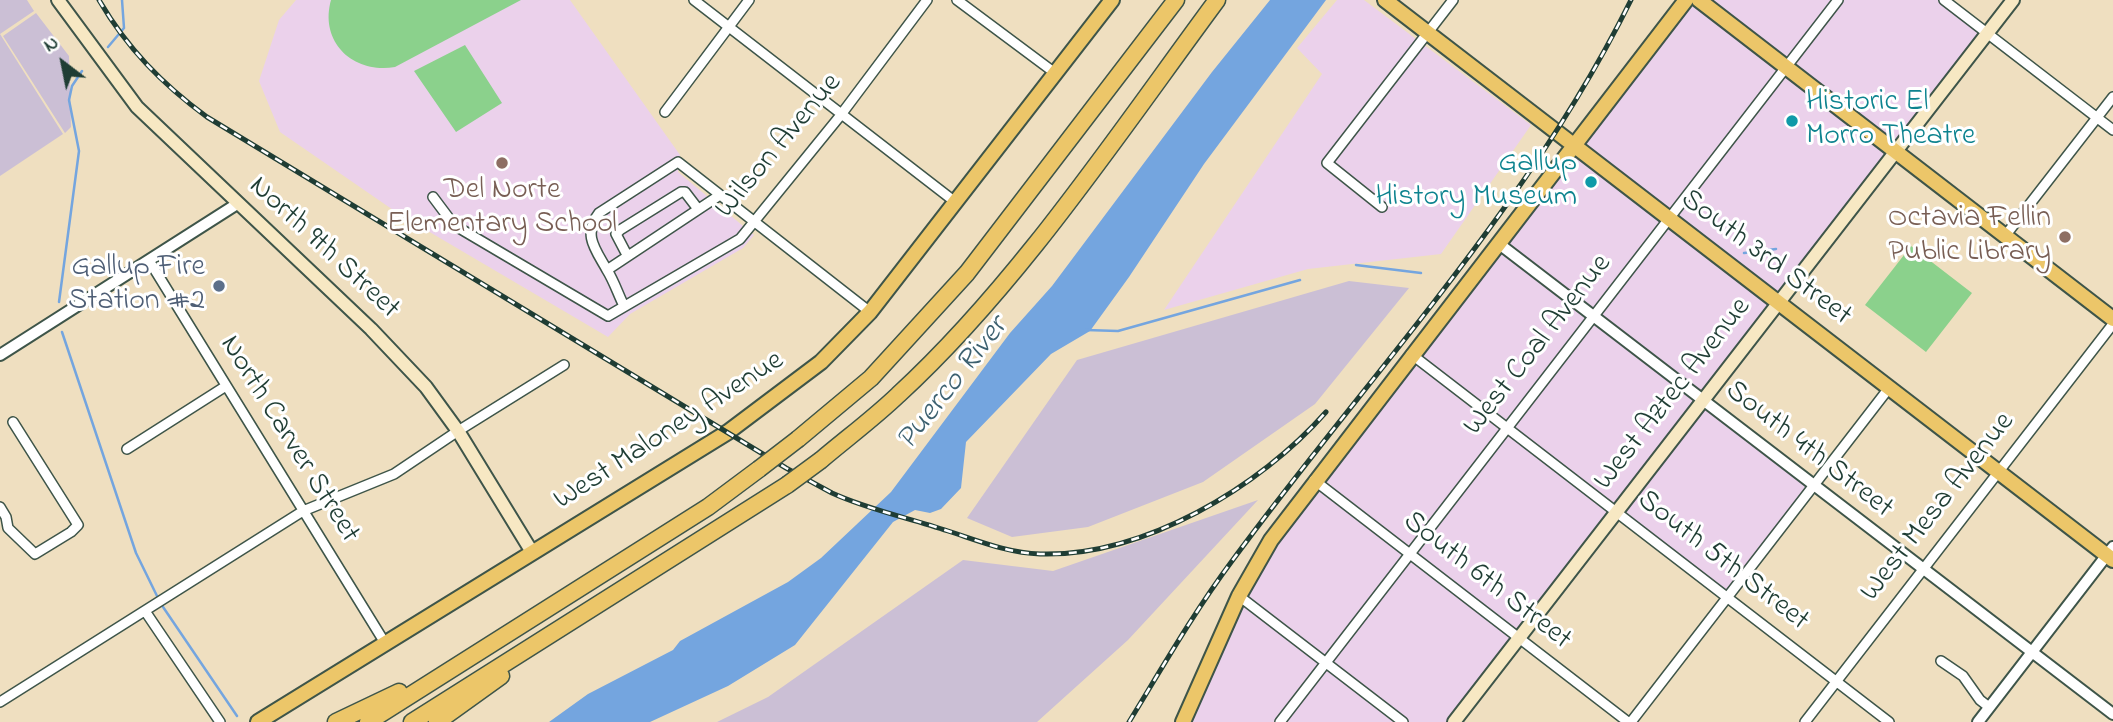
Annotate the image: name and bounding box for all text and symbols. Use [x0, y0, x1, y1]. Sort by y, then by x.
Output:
north arrow [28, 28, 98, 98]
text: N [39, 30, 64, 60]
street label: Wilson Avenue [709, 67, 851, 227]
place label: Historic El Morro Theatre [1806, 86, 1975, 156]
marker: Historic El Morro Theatre [1784, 113, 1800, 129]
place label: Gallup History Museum [1375, 147, 1577, 218]
marker: Del Norte Elementary School [494, 155, 510, 171]
street label: North 9th Street [240, 170, 406, 328]
place label: Del Norte Elementary School [387, 174, 617, 244]
marker: Gallup History Museum [1583, 174, 1599, 190]
street label: South 3rd Street [1672, 183, 1858, 335]
place label: Octavia Fellin Public Library [1888, 202, 2051, 272]
marker: Octavia Fellin Public Library [2057, 229, 2073, 245]
street label: West Coal Avenue [1457, 248, 1621, 444]
place label: Gallup Fire Station #2 [68, 251, 205, 322]
marker: Gallup Fire Station #2 [211, 278, 227, 294]
street label: West Aztec Avenue [1588, 291, 1760, 499]
water label: Puerco River [890, 311, 1018, 459]
street label: North Carver Street [210, 330, 366, 550]
street label: West Maloney Avenue [548, 344, 792, 520]
street label: South 4th Street [1717, 374, 1899, 528]
street label: West Mesa Avenue [1854, 406, 2024, 610]
street label: South 5th Street [1629, 484, 1815, 640]
street label: South 6th Street [1394, 505, 1578, 659]

